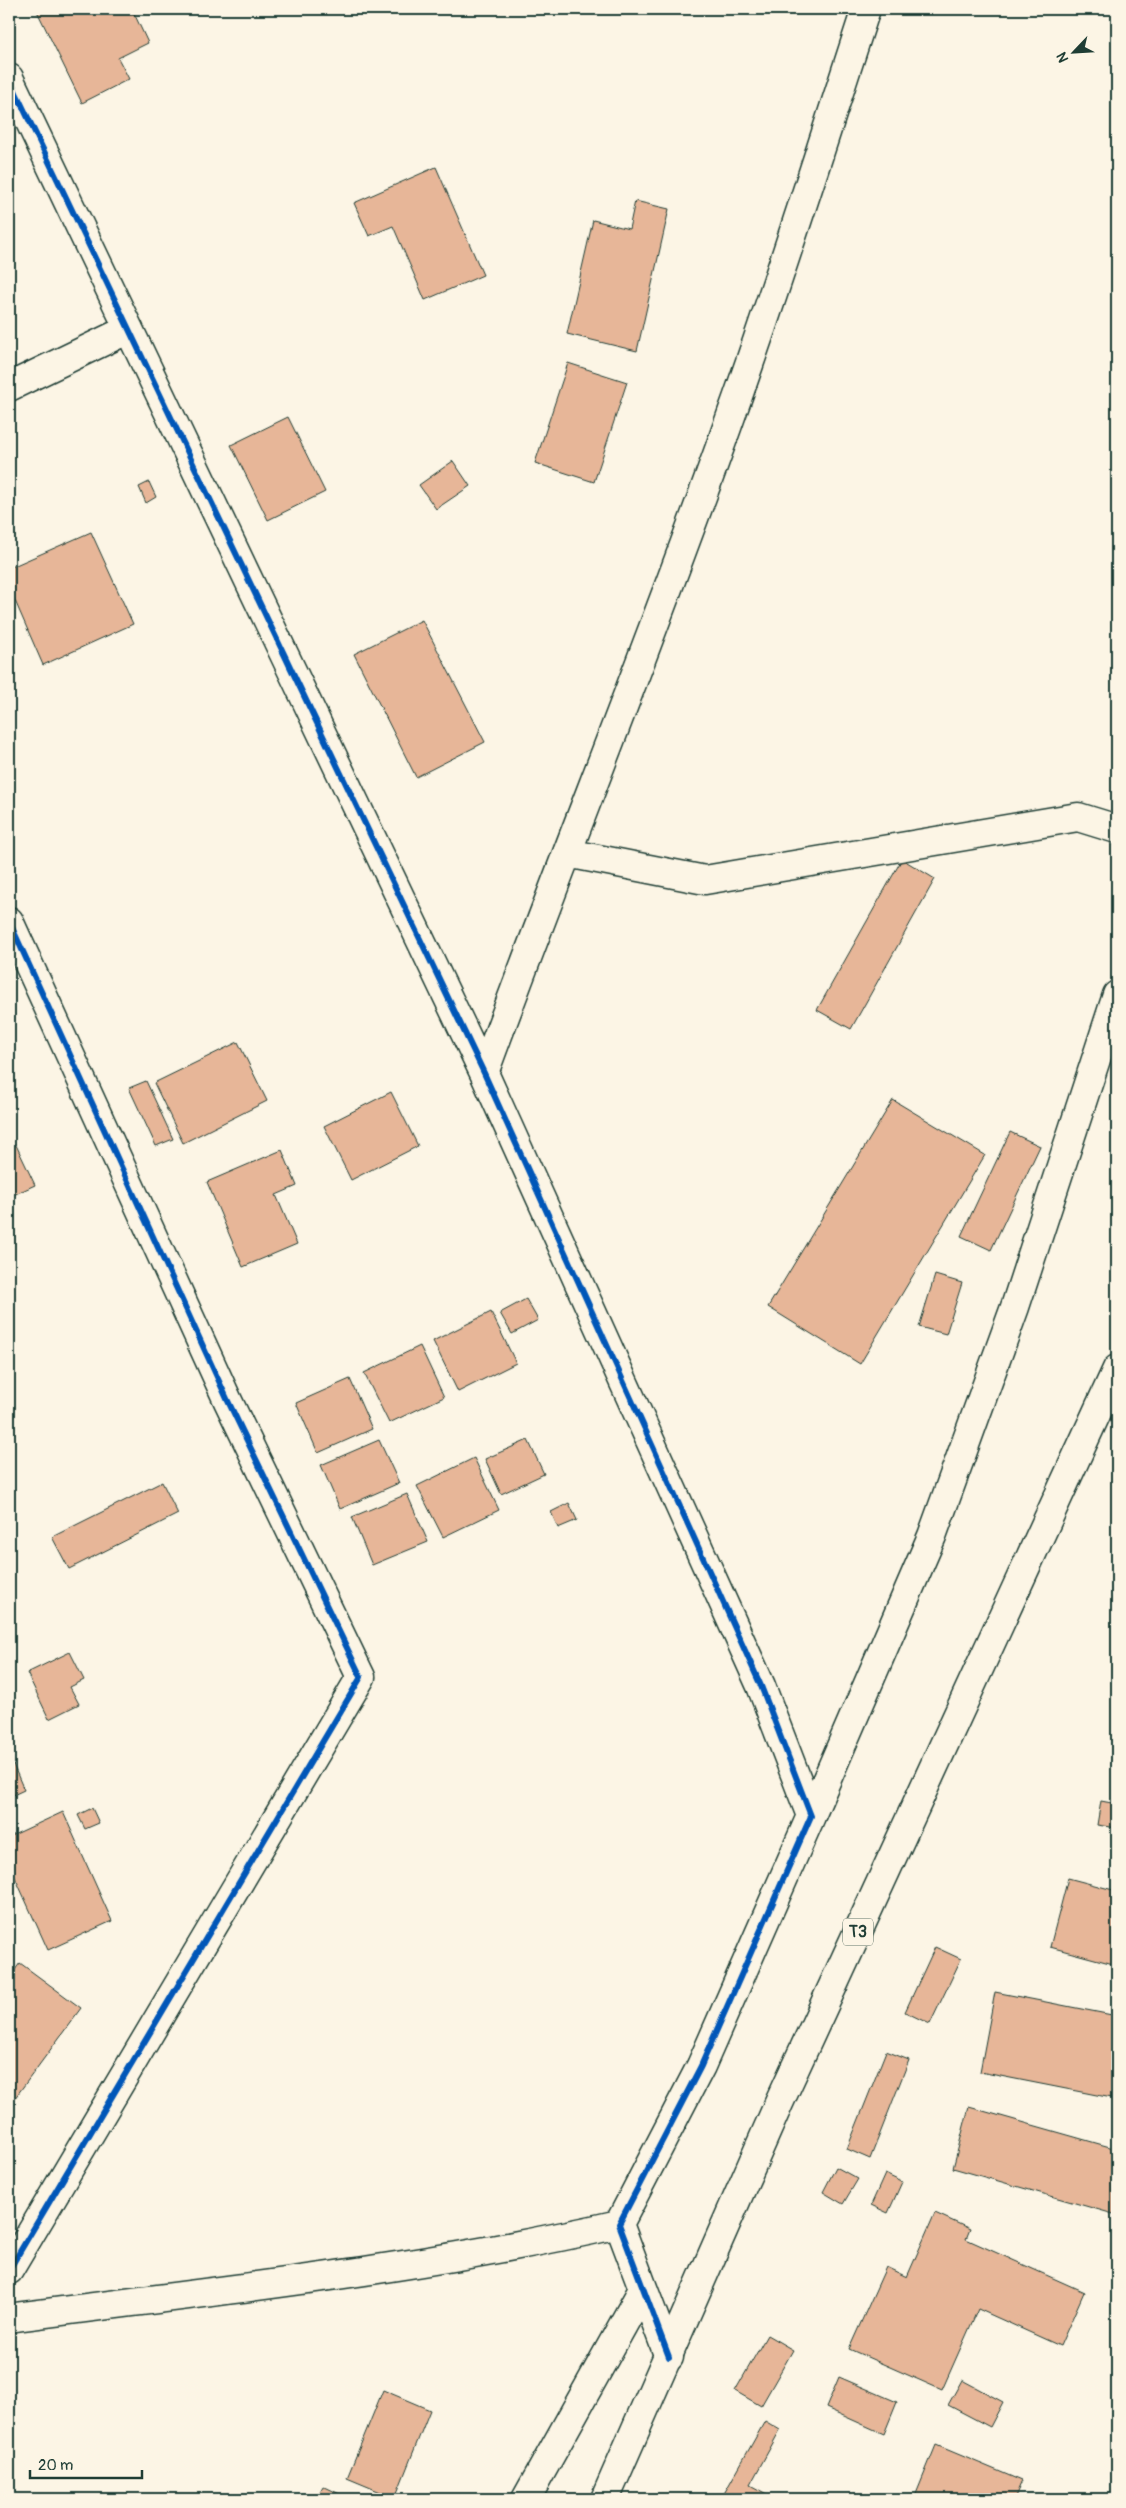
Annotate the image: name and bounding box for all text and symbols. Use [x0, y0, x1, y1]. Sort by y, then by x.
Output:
north arrow [1048, 28, 1098, 78]
text: N [1053, 49, 1072, 65]
road number: T3 [843, 1918, 873, 1945]
scale bar [30, 2448, 142, 2480]
text: 20 m [38, 2456, 73, 2475]

